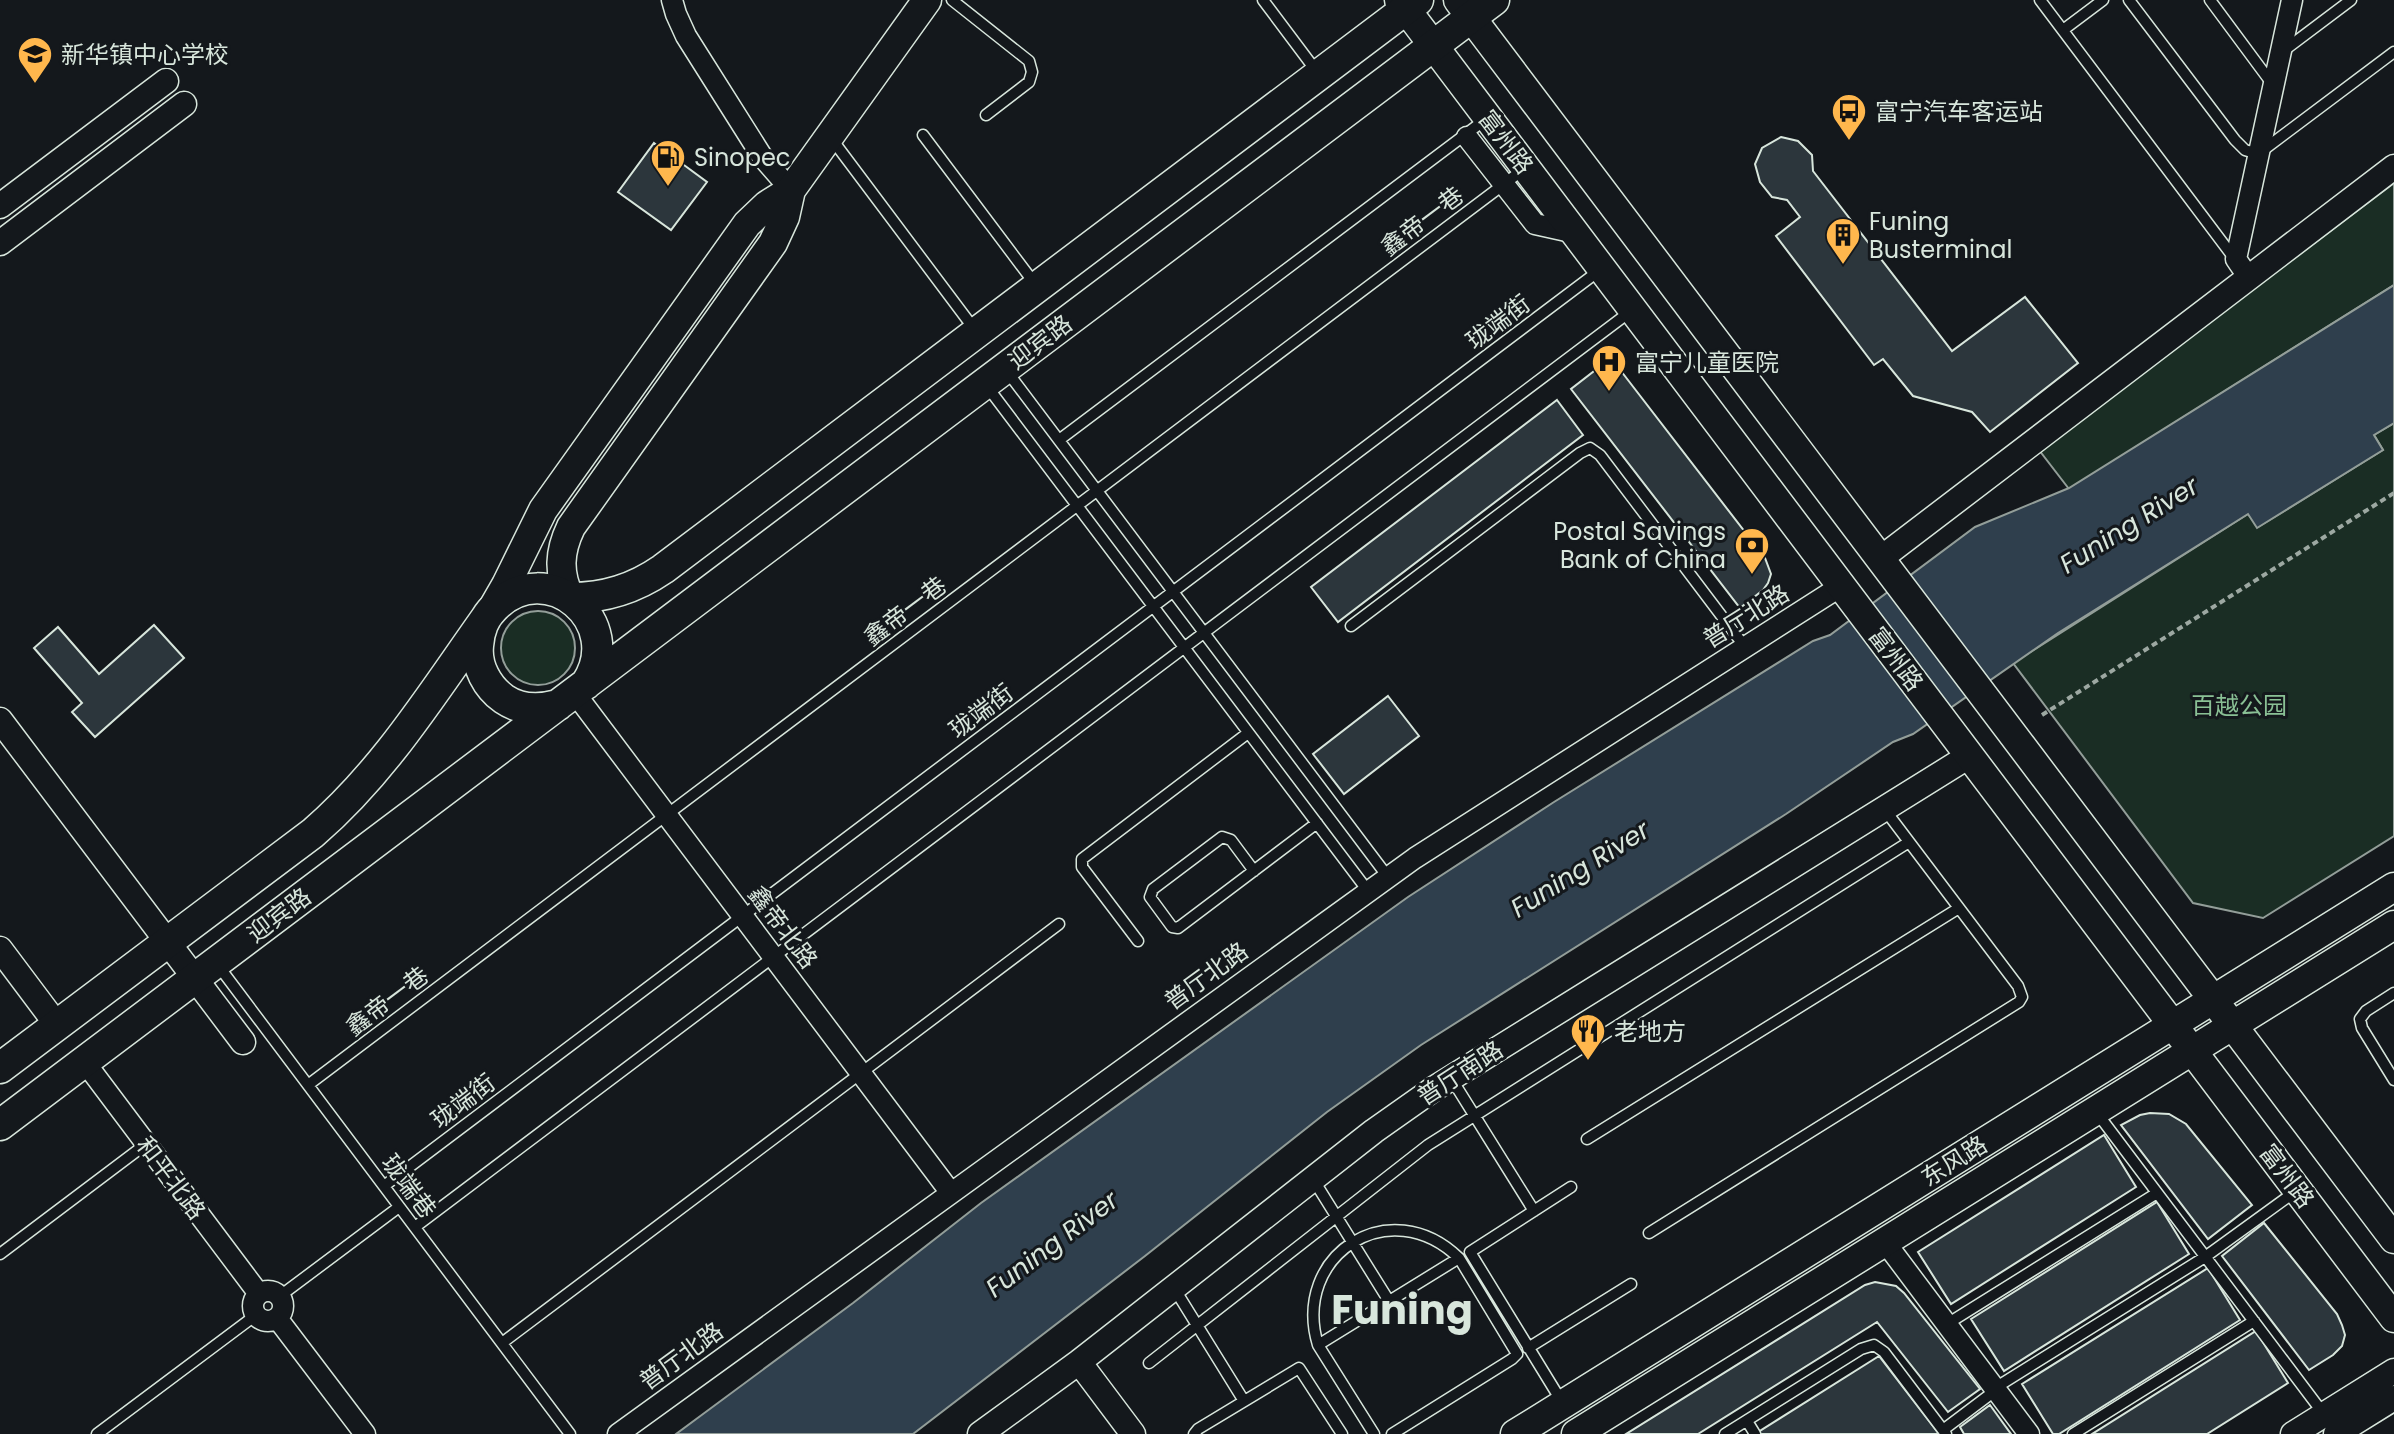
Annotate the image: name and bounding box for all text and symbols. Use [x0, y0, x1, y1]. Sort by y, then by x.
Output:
school or university icon: 新华镇中心学校 [16, 35, 54, 85]
place label: 新华镇中心学校 [61, 38, 229, 71]
bus stop icon: 富宁汽车客运站 [1830, 92, 1868, 142]
place label: 富宁汽车客运站 [1875, 95, 2043, 128]
street label: 富州路 [1471, 103, 1541, 181]
fuel station icon: Sinopec [649, 138, 687, 188]
place label: Sinopec [694, 141, 790, 174]
street label: 鑫帝一巷 [1374, 179, 1470, 263]
place label: Funing Busterminal [1869, 205, 2012, 266]
building icon: Funing Busterminal [1824, 216, 1862, 266]
street label: 珑端街 [1459, 287, 1537, 357]
street label: 迎宾路 [1001, 307, 1079, 377]
hospital icon: 富宁儿童医院 [1590, 343, 1628, 393]
place label: 富宁儿童医院 [1635, 346, 1779, 379]
water label: Funing River [2053, 467, 2206, 582]
place label: Postal Savings Bank of China [1553, 515, 1726, 576]
bank icon: Postal Savings Bank of China [1733, 526, 1771, 576]
street label: 鑫帝一巷 [857, 569, 953, 653]
street label: 普厅北路 [1697, 577, 1795, 655]
street label: 富州路 [1861, 620, 1931, 698]
street label: 珑端街 [942, 676, 1020, 746]
park label: 百越公园 [2191, 689, 2287, 722]
water label: Funing River [1504, 811, 1657, 926]
street label: 鑫帝北路 [741, 879, 825, 975]
street label: 迎宾路 [240, 880, 318, 950]
street label: 普厅北路 [1157, 934, 1255, 1018]
street label: 鑫帝一巷 [339, 959, 435, 1043]
restaurant icon: 老地方 [1569, 1012, 1607, 1062]
place label: 老地方 [1614, 1015, 1686, 1048]
street label: 普厅南路 [1411, 1033, 1509, 1113]
street label: 珑端街 [424, 1066, 502, 1136]
street label: 东风路 [1915, 1128, 1993, 1194]
street label: 和平北路 [129, 1130, 213, 1226]
street label: 富州路 [2252, 1137, 2322, 1215]
street label: 珑端巷 [374, 1147, 444, 1225]
water label: Funing River [978, 1181, 1127, 1306]
district label: Funing [1331, 1282, 1473, 1338]
street label: 普厅北路 [632, 1314, 730, 1398]

